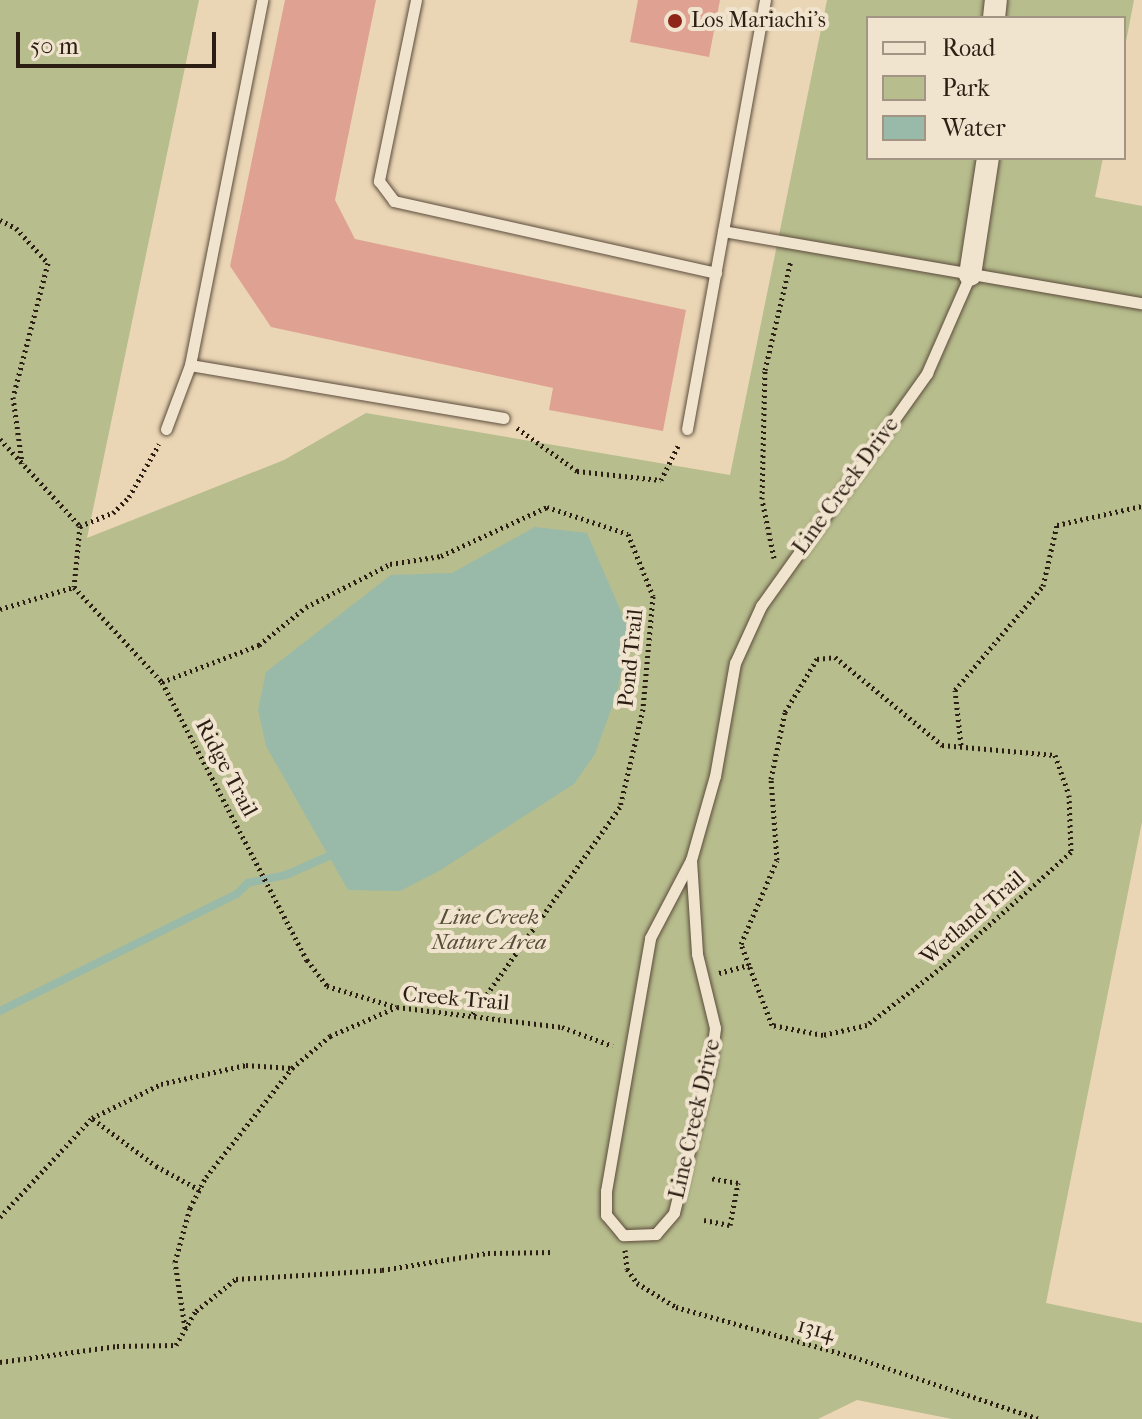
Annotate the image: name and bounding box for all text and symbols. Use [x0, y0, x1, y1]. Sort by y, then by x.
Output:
place label: Los Mariachi's [691, 8, 826, 34]
marker: Los Mariachi's [666, 12, 684, 30]
scale bar [20, 16, 220, 66]
legend [866, 16, 1126, 160]
text: 50 m [30, 32, 79, 60]
text: Road [942, 34, 995, 62]
text: Park [942, 74, 990, 102]
text: Water [942, 114, 1006, 142]
street label: Line Creek Drive [787, 412, 905, 560]
street label: Pond Trail [613, 608, 649, 708]
street label: Ridge Trail [189, 715, 263, 821]
street label: Wetland Trail [915, 865, 1031, 971]
park label: Line Creek Nature Area [432, 904, 546, 956]
street label: Creek Trail [401, 981, 511, 1017]
street label: Line Creek Drive [664, 1036, 726, 1202]
street label: 1314 [794, 1312, 838, 1348]

